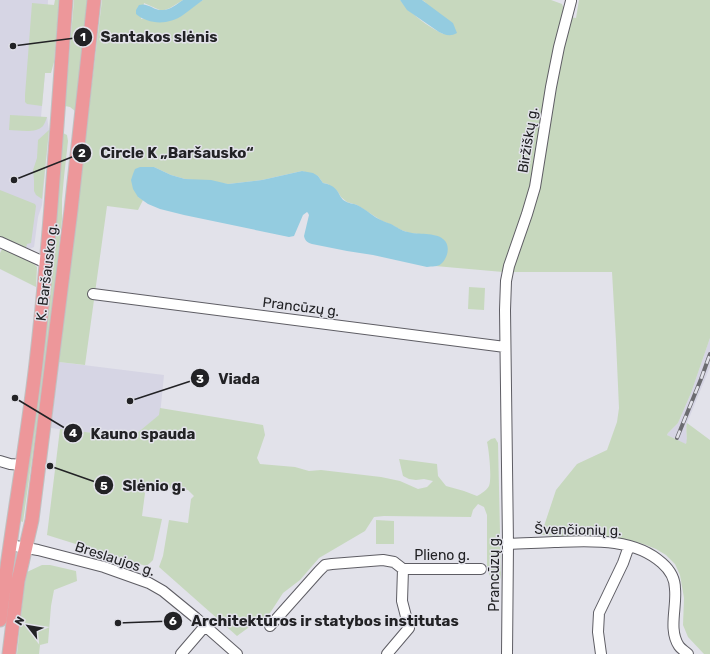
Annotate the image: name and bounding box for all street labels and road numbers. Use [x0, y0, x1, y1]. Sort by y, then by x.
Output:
street label: Biržiškų g. [514, 106, 542, 174]
street label: K. Baršausko g. [33, 222, 61, 322]
street label: Prancūzų g. [262, 294, 340, 320]
street label: Švenčionių g. [534, 520, 622, 539]
street label: Prancūzų g. [486, 534, 503, 612]
street label: Breslaujos g. [73, 538, 157, 580]
street label: Plieno g. [414, 547, 470, 564]

